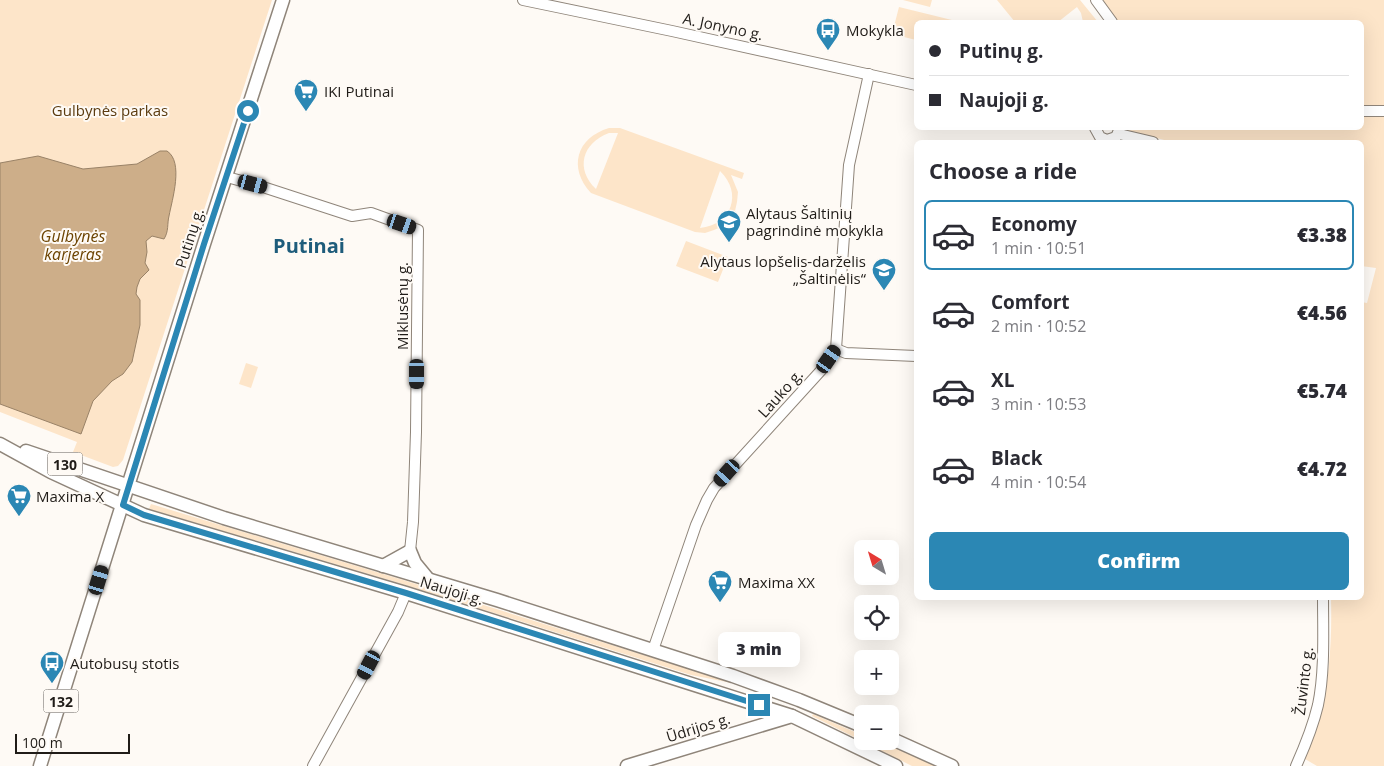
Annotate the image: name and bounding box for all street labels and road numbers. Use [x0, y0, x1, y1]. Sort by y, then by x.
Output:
street label: A. Jonyno g. [681, 8, 765, 44]
street label: Putinų g. [170, 206, 208, 270]
street label: Miklusėnų g. [392, 262, 412, 350]
street label: Lauko g. [753, 365, 807, 421]
road number: 130 [48, 452, 82, 476]
street label: Naujoji g. [418, 571, 486, 609]
street label: Žuvinto g. [1289, 646, 1317, 716]
road number: 132 [44, 689, 78, 712]
street label: Ūdrijos g. [664, 708, 732, 746]

